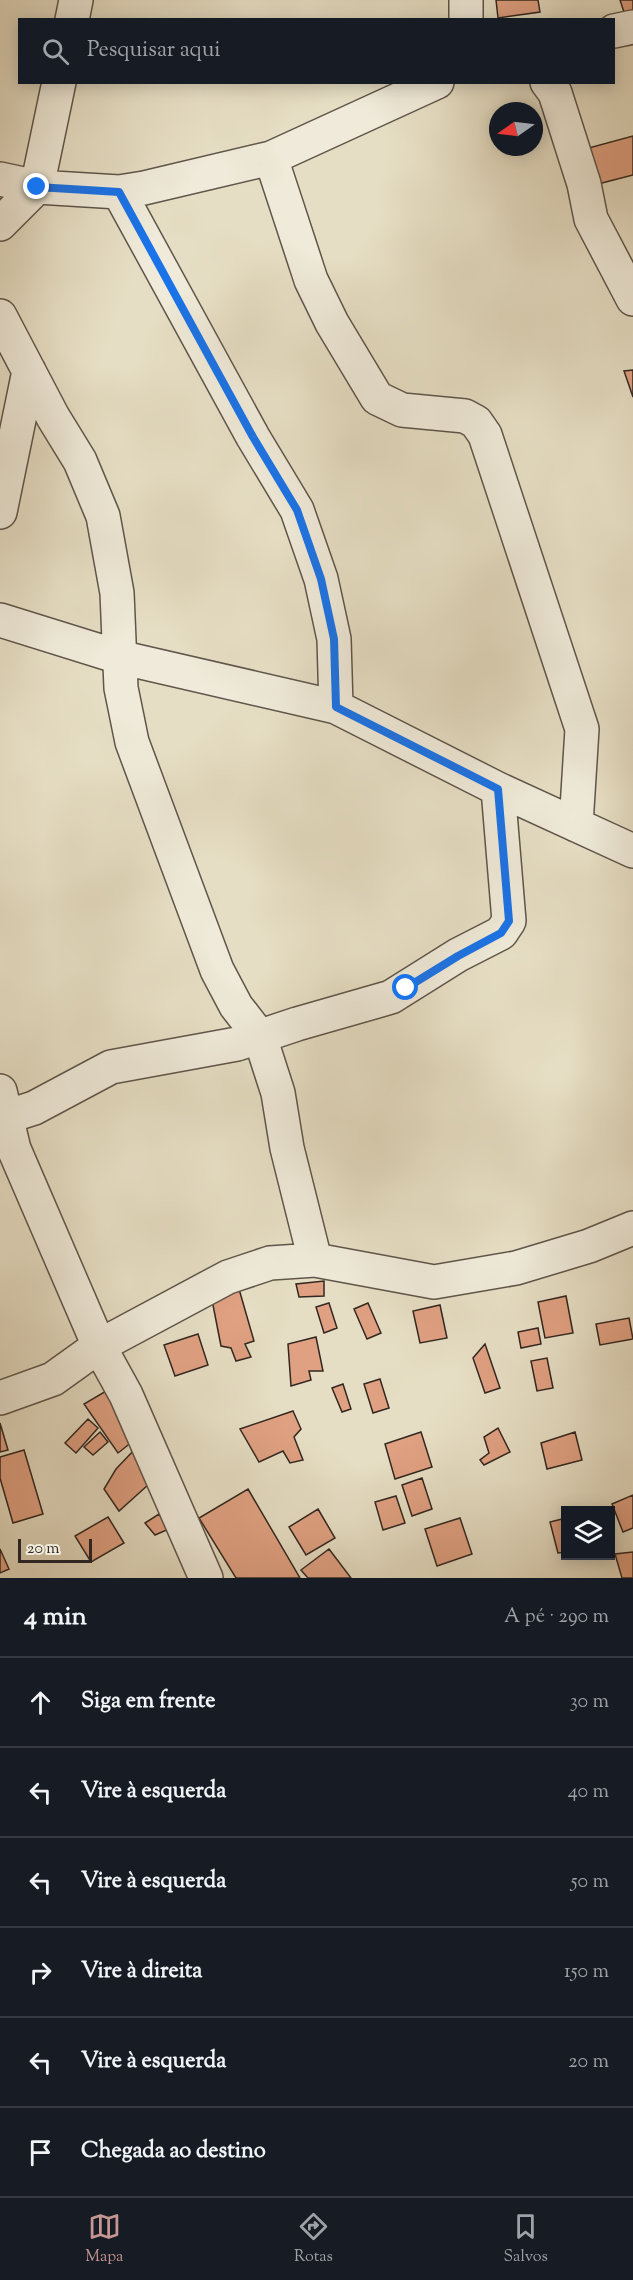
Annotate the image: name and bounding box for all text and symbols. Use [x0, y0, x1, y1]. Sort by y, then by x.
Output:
search box [18, 18, 615, 84]
icon: search [39, 35, 72, 68]
text: Pesquisar aqui [87, 35, 221, 67]
north arrow [489, 102, 543, 156]
route end [23, 173, 49, 199]
route start [392, 974, 418, 1000]
map controls [561, 1506, 615, 1560]
button: layers [561, 1506, 615, 1560]
scale bar [18, 1536, 92, 1564]
text: 20 m [27, 1538, 60, 1561]
text: 4 min [24, 1599, 87, 1636]
text: A pé · 290 m [504, 1603, 609, 1632]
icon: ahead [24, 1686, 57, 1719]
text: Siga em frente [81, 1686, 216, 1718]
text: 30 m [570, 1688, 609, 1717]
icon: left [24, 1776, 57, 1809]
text: Vire à esquerda [81, 1776, 226, 1808]
text: 40 m [568, 1778, 609, 1807]
icon: left [24, 1866, 57, 1899]
text: Vire à esquerda [81, 1866, 226, 1898]
text: 50 m [571, 1868, 609, 1897]
icon: right [24, 1956, 57, 1989]
text: Vire à direita [81, 1956, 203, 1988]
text: 150 m [564, 1958, 609, 1987]
icon: left [24, 2046, 57, 2079]
text: Vire à esquerda [81, 2046, 226, 2078]
text: 20 m [568, 2048, 609, 2077]
icon: arrive [24, 2136, 57, 2169]
text: Chegada ao destino [81, 2136, 266, 2168]
tab: Mapa [85, 2210, 123, 2269]
tab: Rotas [294, 2210, 333, 2269]
tab: Salvos [504, 2210, 548, 2269]

